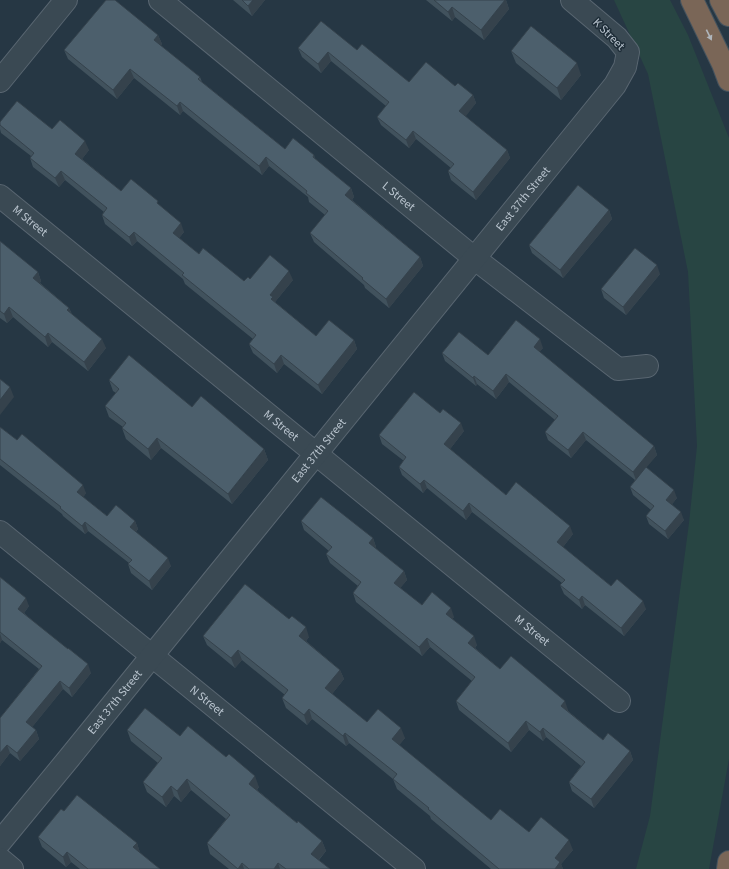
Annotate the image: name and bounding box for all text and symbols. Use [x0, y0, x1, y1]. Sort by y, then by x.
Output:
street label: K Street [589, 14, 629, 54]
one-way arrow [706, 29, 712, 41]
street label: East 37th Street [492, 163, 555, 235]
street label: L Street [378, 178, 419, 215]
street label: M Street [9, 201, 51, 241]
street label: M Street [260, 406, 302, 445]
street label: East 37th Street [288, 415, 351, 487]
street label: M Street [511, 611, 553, 650]
street label: East 37th Street [84, 666, 146, 738]
street label: N Street [186, 682, 228, 720]

